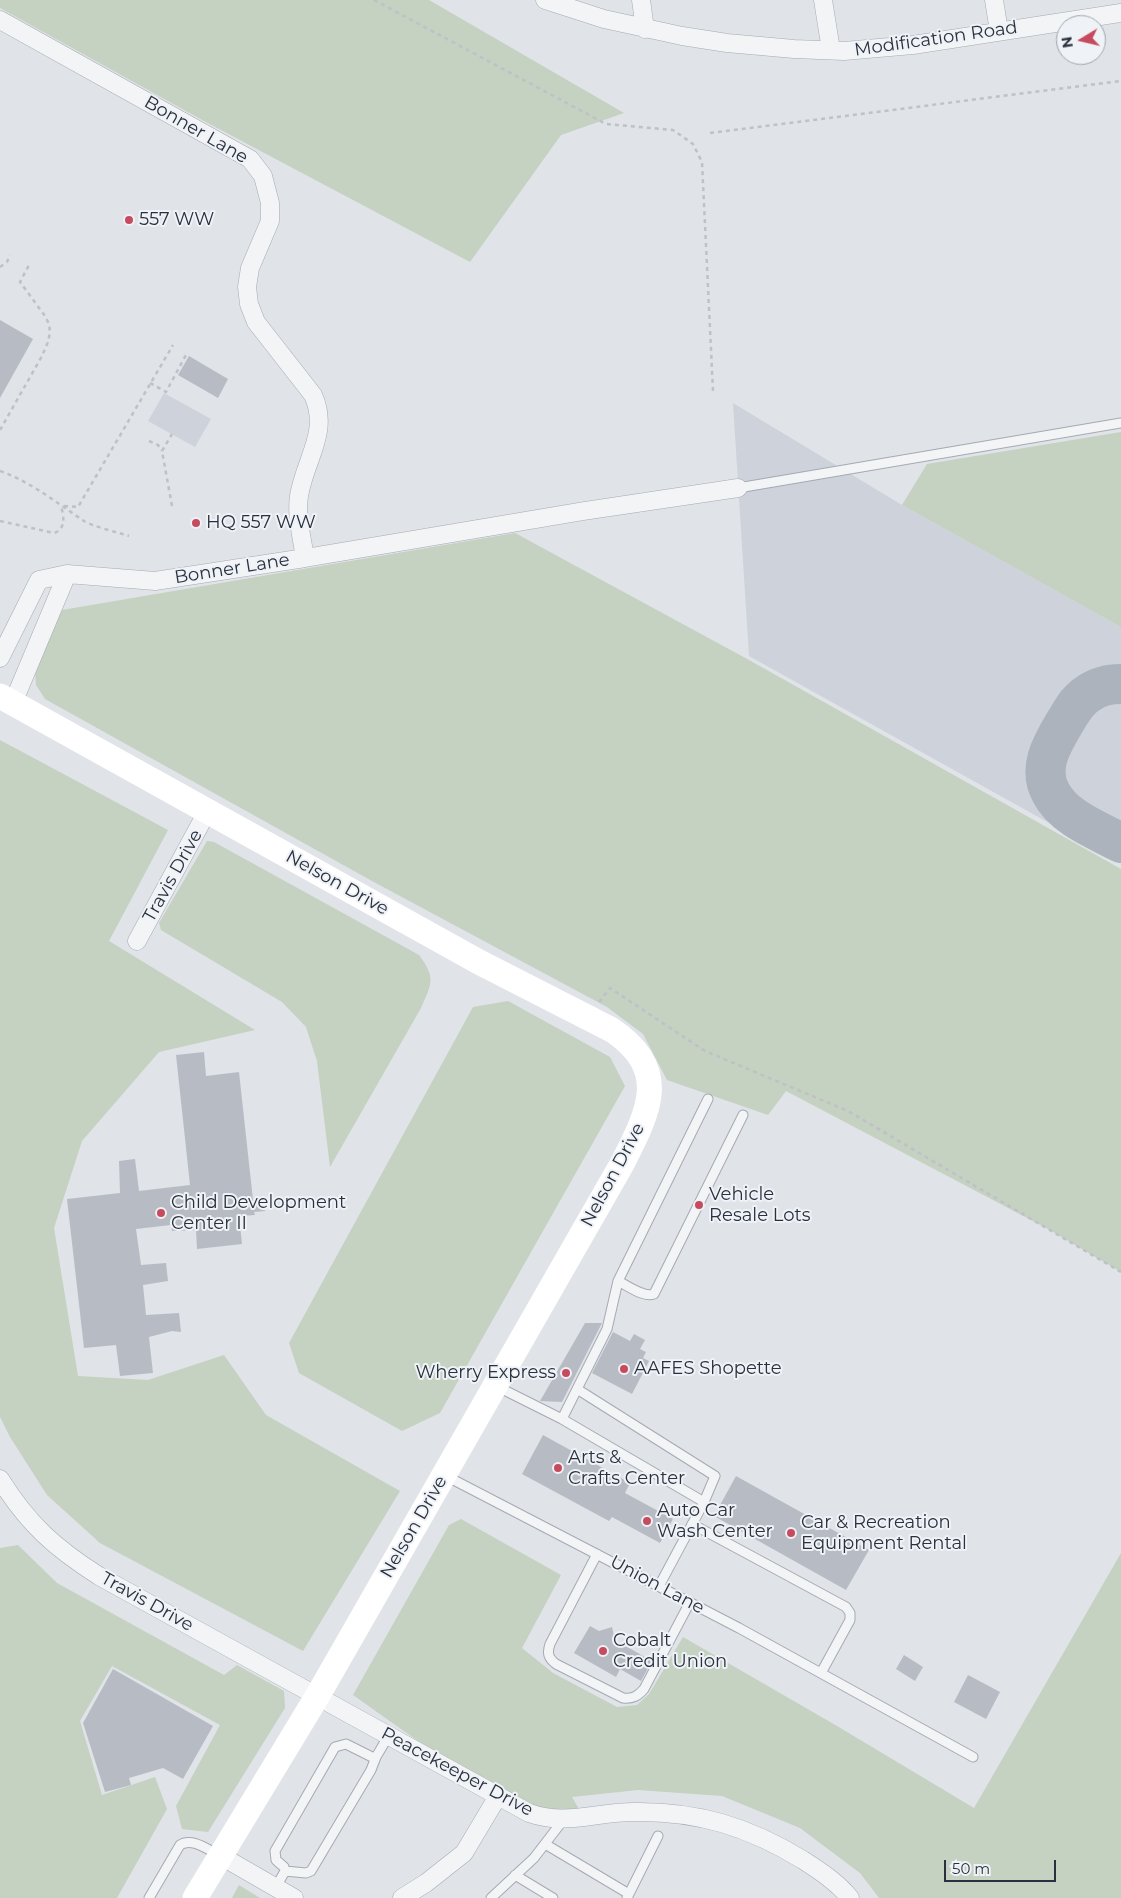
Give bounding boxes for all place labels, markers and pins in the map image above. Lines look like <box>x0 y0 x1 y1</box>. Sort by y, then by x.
place label: 557 WW <box>139 209 214 231</box>
marker: 557 WW <box>123 214 135 226</box>
place label: HQ 557 WW <box>206 512 316 534</box>
marker: HQ 557 WW <box>190 517 202 529</box>
place label: Vehicle Resale Lots <box>709 1184 811 1226</box>
place label: Child Development Center II <box>171 1192 346 1234</box>
marker: Vehicle Resale Lots <box>693 1199 705 1211</box>
marker: Child Development Center II <box>155 1207 167 1219</box>
place label: AAFES Shopette <box>634 1358 782 1380</box>
place label: Wherry Express <box>416 1362 556 1384</box>
marker: AAFES Shopette <box>618 1363 630 1375</box>
marker: Wherry Express <box>560 1367 572 1379</box>
place label: Arts & Crafts Center <box>568 1447 685 1490</box>
marker: Arts & Crafts Center <box>552 1462 564 1474</box>
place label: Auto Car Wash Center <box>657 1500 773 1542</box>
place label: Car & Recreation Equipment Rental <box>801 1512 967 1555</box>
marker: Auto Car Wash Center <box>641 1515 653 1527</box>
marker: Car & Recreation Equipment Rental <box>785 1527 797 1539</box>
place label: Cobalt Credit Union <box>613 1630 727 1672</box>
marker: Cobalt Credit Union <box>597 1645 609 1657</box>

